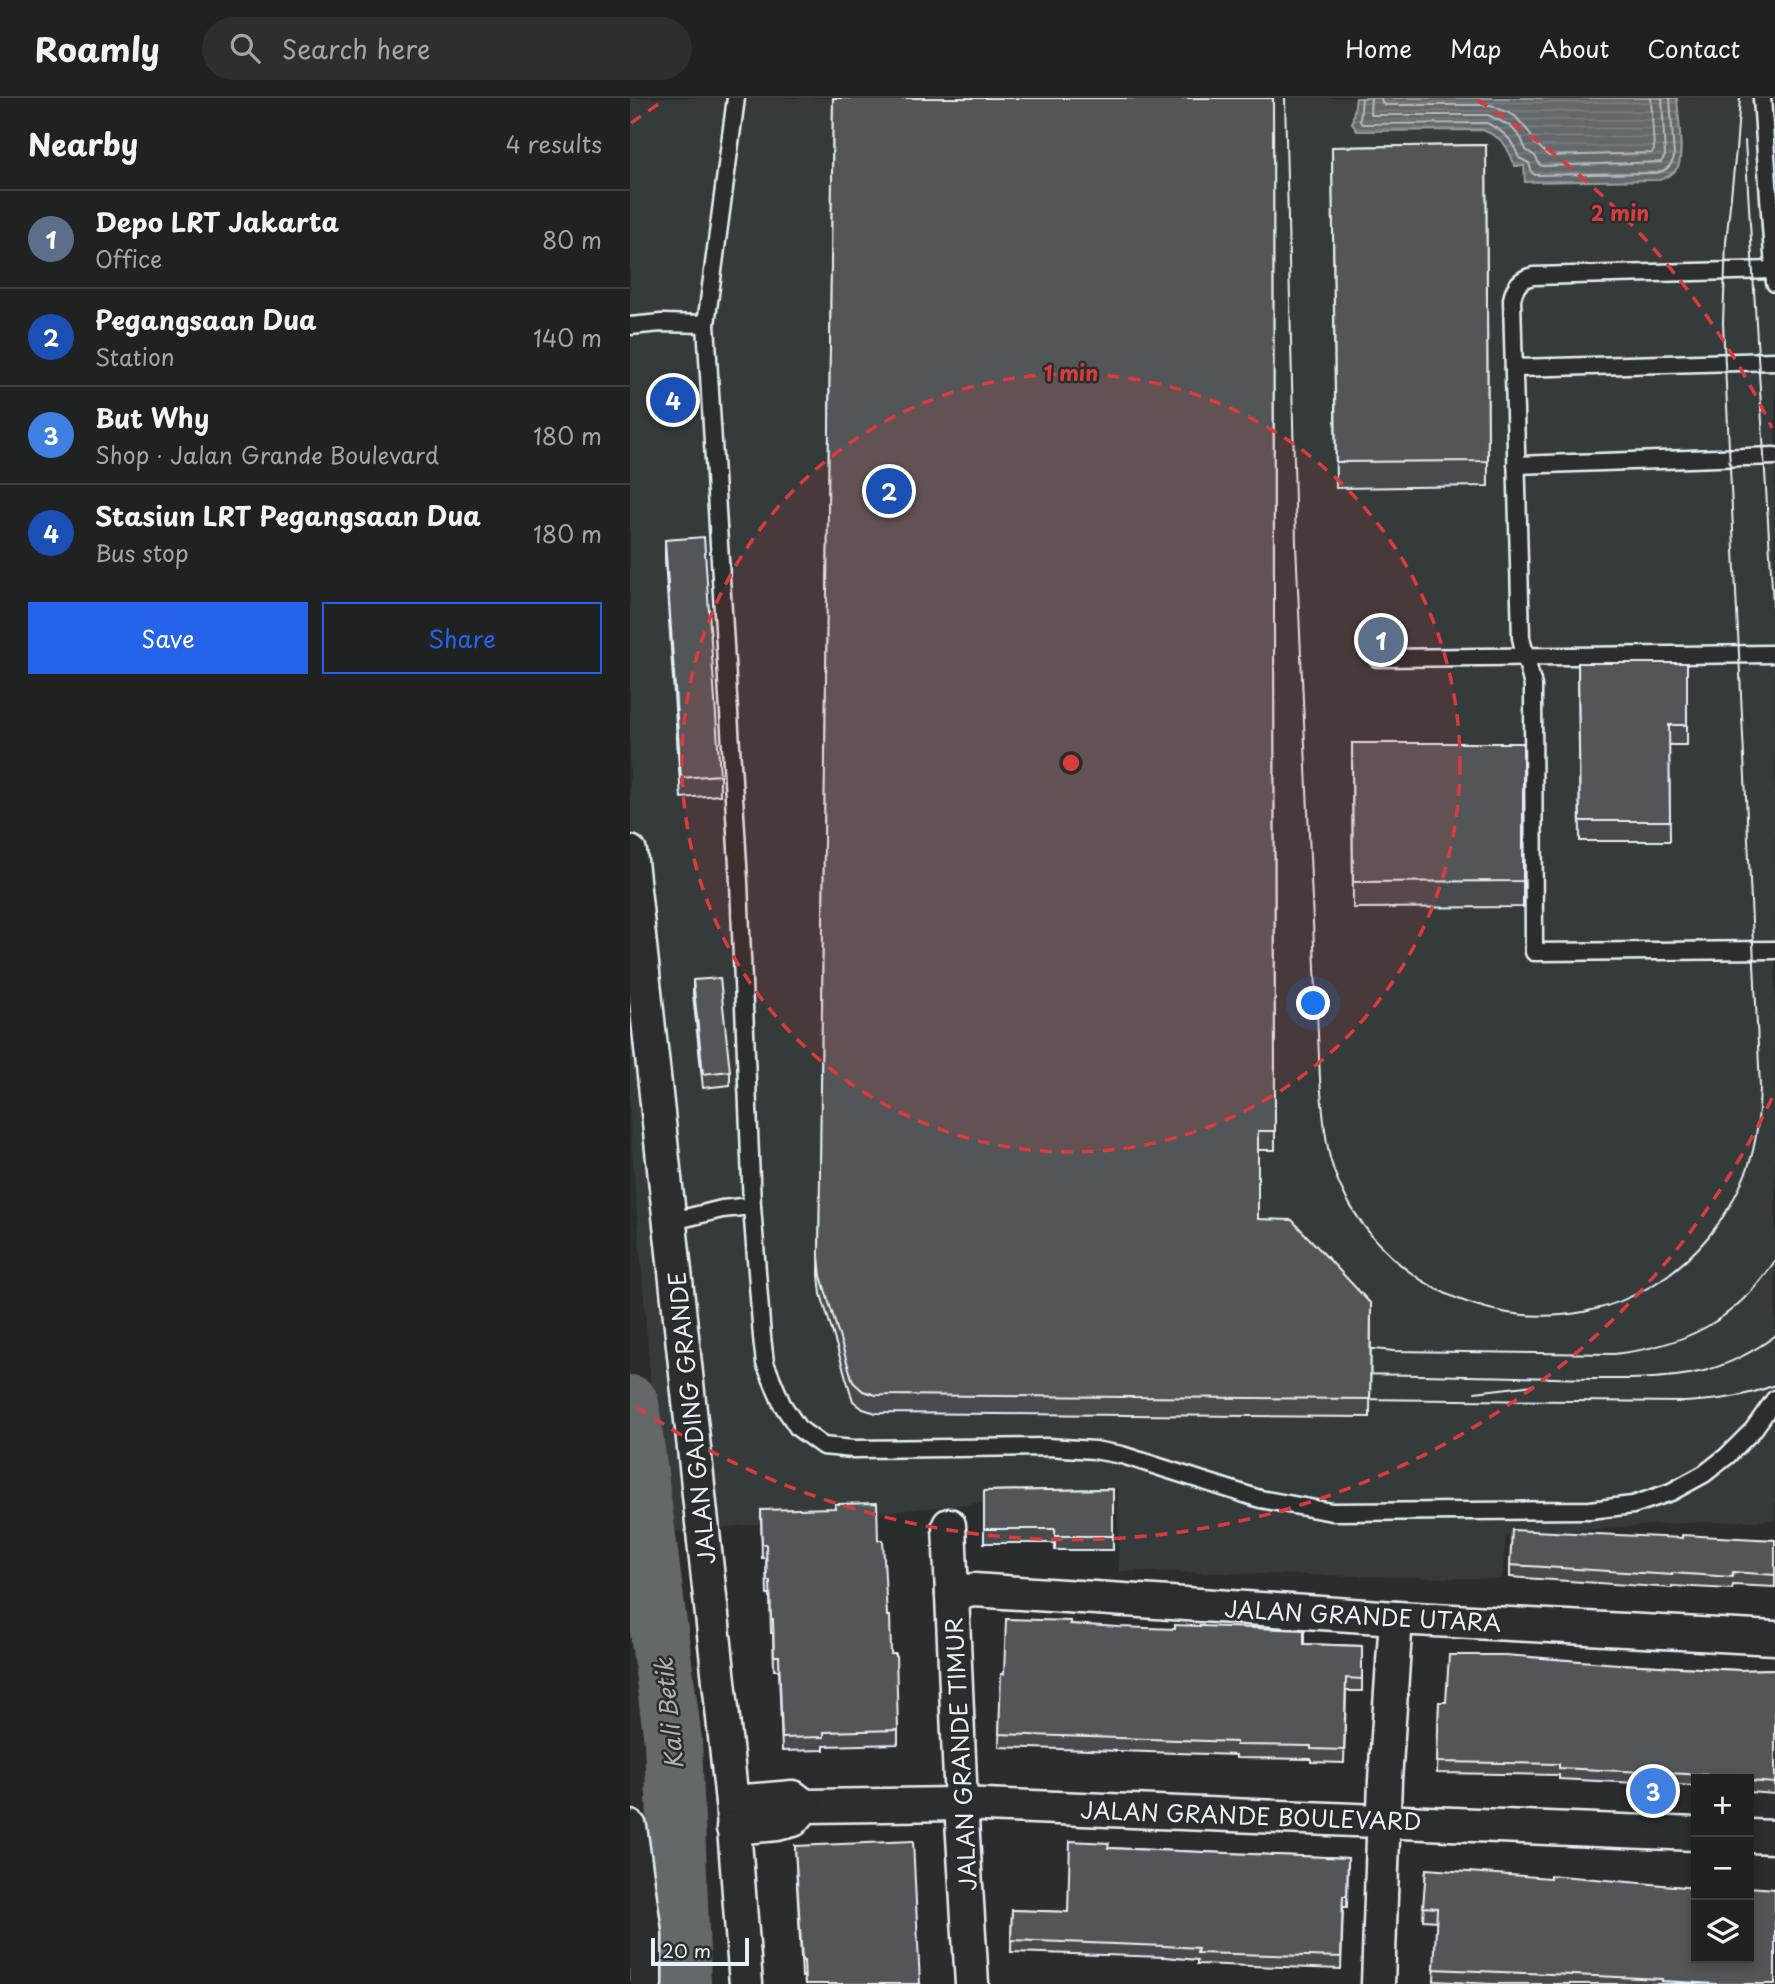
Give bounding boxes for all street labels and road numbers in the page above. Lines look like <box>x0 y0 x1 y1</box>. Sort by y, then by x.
street label: JALAN GADING GRANDE <box>658 1270 724 1566</box>
street label: JALAN GRANDE UTARA <box>1223 1590 1503 1640</box>
street label: JALAN GRANDE TIMUR <box>935 1616 985 1892</box>
street label: JALAN GRANDE BOULEVARD <box>1080 1792 1422 1838</box>

